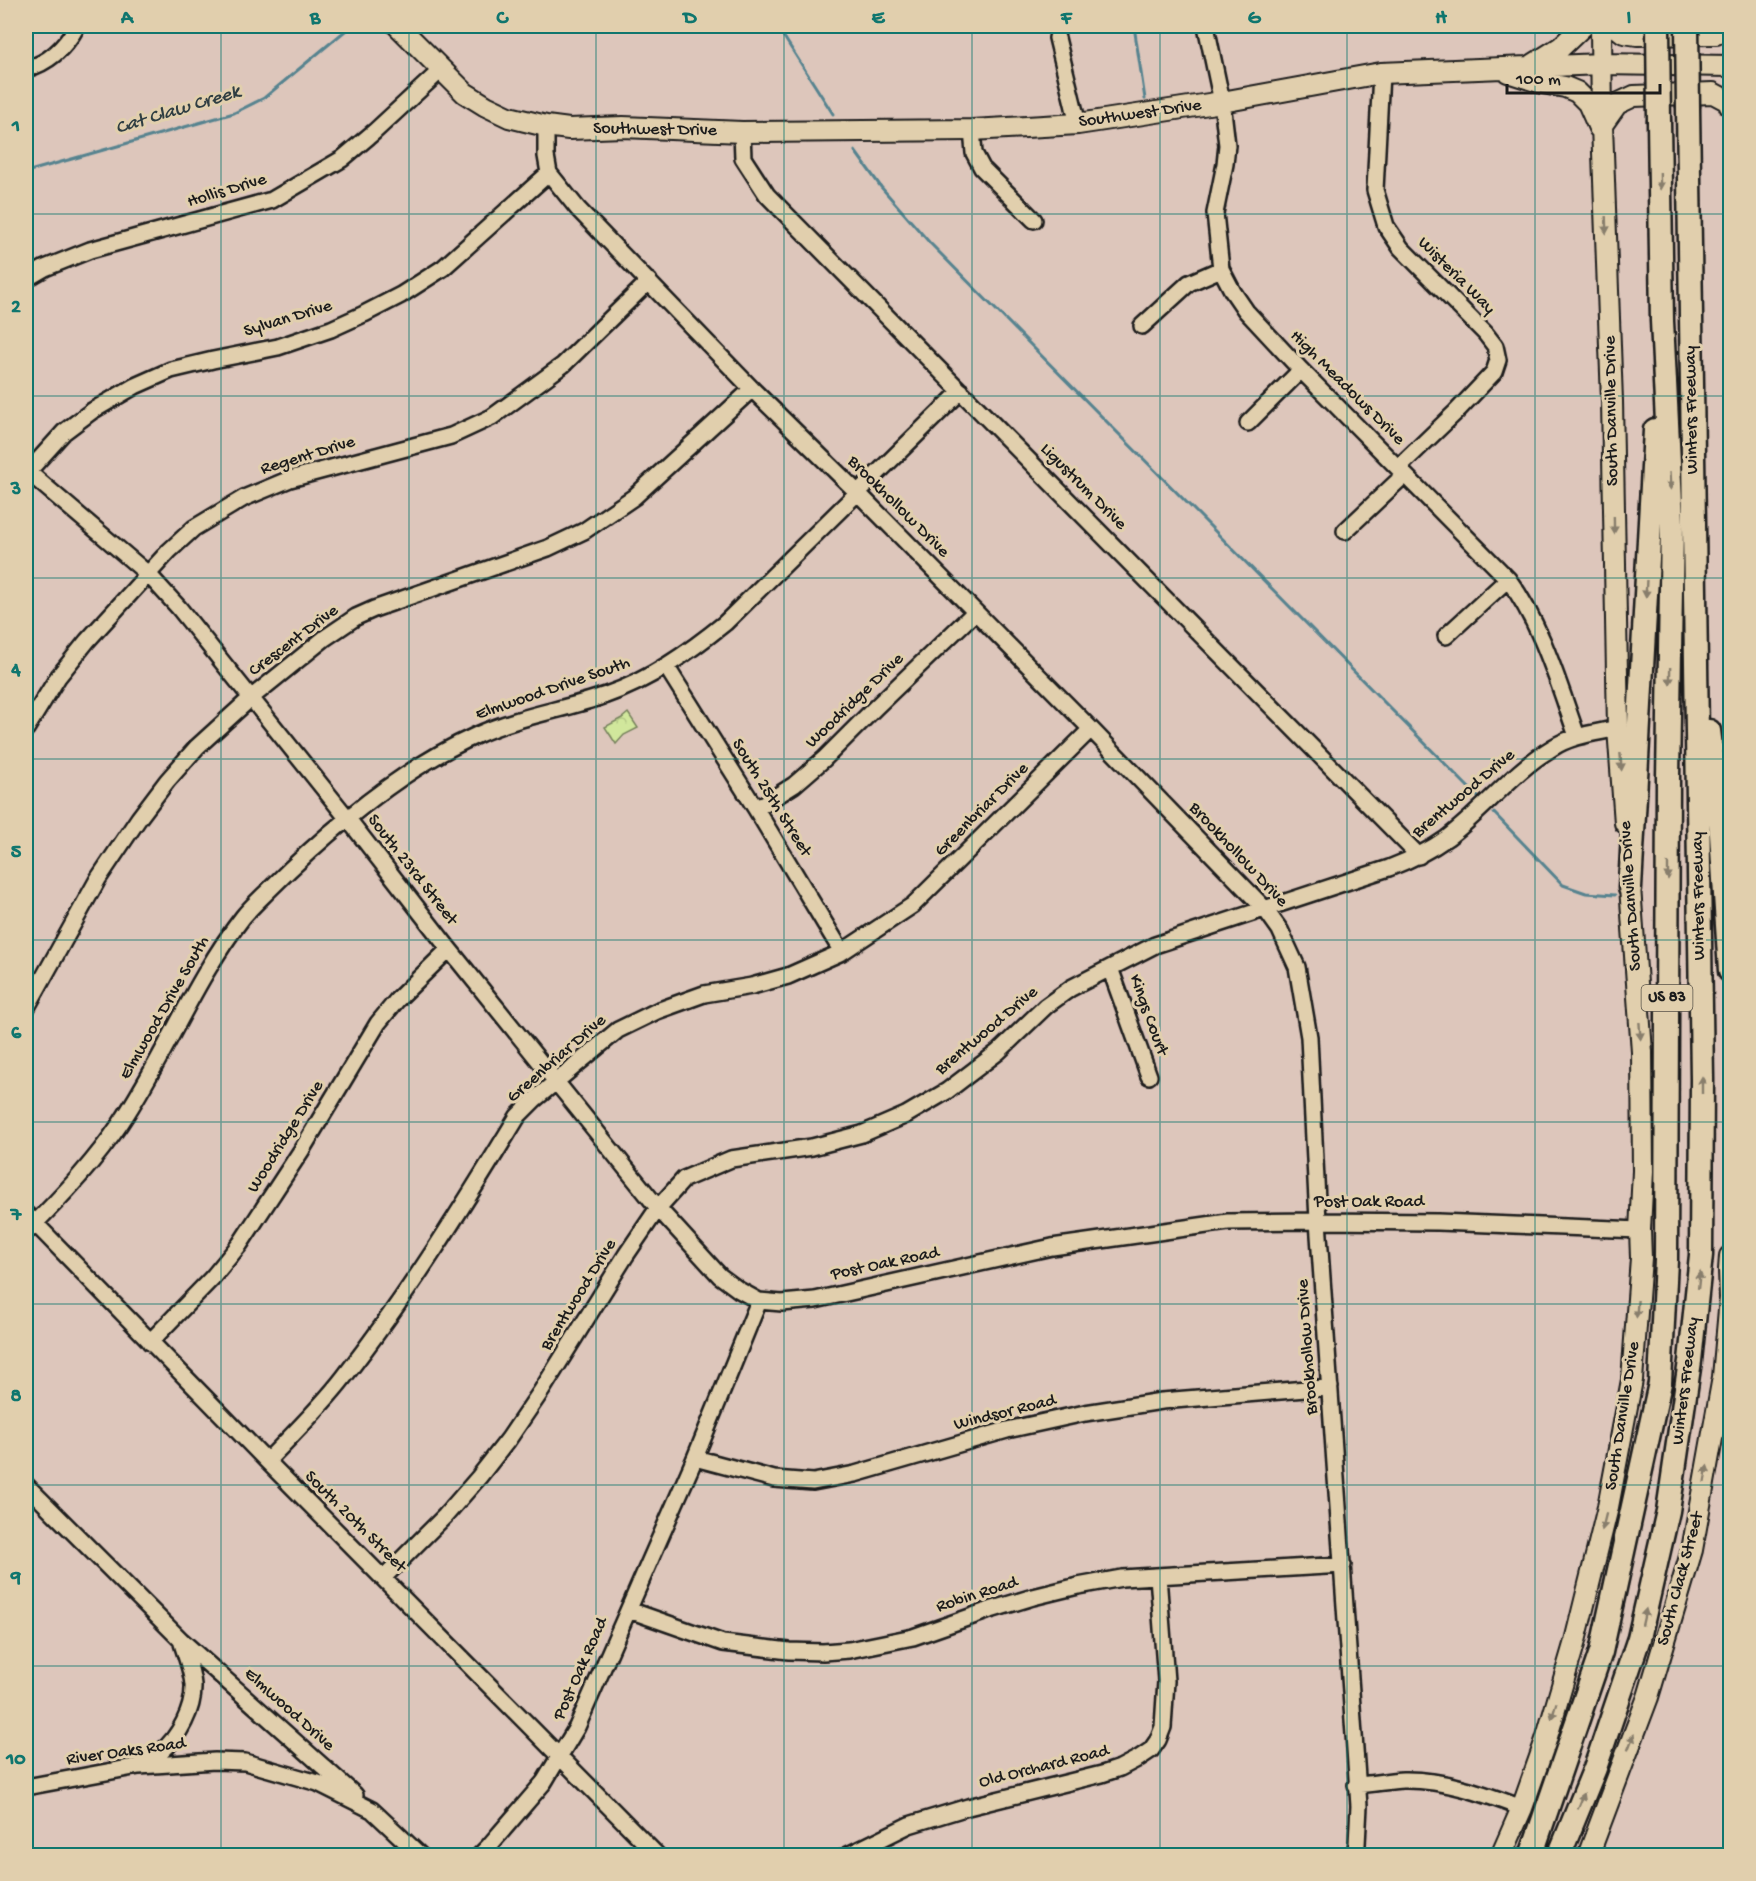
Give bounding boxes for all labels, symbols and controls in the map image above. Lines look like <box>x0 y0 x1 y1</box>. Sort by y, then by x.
text: A <box>120 8 135 31</box>
text: B <box>309 8 321 31</box>
text: C <box>496 8 510 31</box>
text: D <box>681 8 697 31</box>
text: E <box>872 8 886 31</box>
text: F <box>1060 8 1073 31</box>
text: G <box>1248 8 1262 31</box>
text: H <box>1435 8 1447 31</box>
text: I <box>1627 8 1632 31</box>
scale bar <box>1507 57 1660 95</box>
text: 100 m <box>1515 70 1561 91</box>
water label: Cat Claw Creek <box>113 81 245 141</box>
street label: Southwest Drive <box>1077 95 1203 133</box>
text: 1 <box>11 116 20 139</box>
street label: Southwest Drive <box>593 118 718 142</box>
street label: Hollis Drive <box>185 169 270 213</box>
one-way arrow <box>1655 171 1665 190</box>
one-way arrow <box>1601 216 1610 235</box>
street label: Wisteria Way <box>1413 233 1499 319</box>
street label: Sylvan Drive <box>241 295 335 342</box>
text: 2 <box>11 297 21 320</box>
street label: High Meadows Drive <box>1285 326 1409 450</box>
street label: South Danville Drive <box>1600 335 1624 486</box>
street label: Winters Freeway <box>1680 345 1704 474</box>
street label: Regent Drive <box>258 431 358 480</box>
street label: Ligustrum Drive <box>1035 439 1131 535</box>
street label: Brookhollow Drive <box>842 451 954 563</box>
one-way arrow <box>1666 471 1675 490</box>
text: 3 <box>10 479 21 502</box>
one-way arrow <box>1610 516 1619 535</box>
one-way arrow <box>1641 579 1650 598</box>
street label: Crescent Drive <box>245 600 344 682</box>
street label: Woodridge Drive <box>802 648 909 753</box>
street label: Elmwood Drive South <box>473 653 633 725</box>
text: 4 <box>10 660 21 683</box>
one-way arrow <box>1665 666 1675 685</box>
street label: South 25th Street <box>726 735 817 862</box>
street label: Brentwood Drive <box>1408 745 1520 844</box>
one-way arrow <box>1616 753 1626 772</box>
street label: Greenbriar Drive <box>931 758 1034 861</box>
street label: Brookhollow Drive <box>1183 797 1293 912</box>
street label: South 23rd Street <box>362 810 463 931</box>
street label: South Danville Drive <box>1615 820 1647 972</box>
street label: Winters Freeway <box>1687 831 1711 960</box>
text: 5 <box>11 842 22 865</box>
one-way arrow <box>1663 861 1673 880</box>
street label: Elmwood Drive South <box>115 932 215 1083</box>
street label: Kings Court <box>1124 972 1173 1060</box>
street label: Brentwood Drive <box>931 982 1043 1081</box>
road number: US 83 <box>1642 985 1692 1011</box>
street label: Greenbriar Drive <box>503 1010 611 1108</box>
one-way arrow <box>1636 1021 1645 1040</box>
text: 6 <box>11 1023 22 1046</box>
one-way arrow <box>1697 1075 1707 1094</box>
street label: Woodridge Drive <box>243 1076 329 1197</box>
street label: Post Oak Road <box>1313 1192 1425 1213</box>
text: 7 <box>10 1205 23 1228</box>
street label: Brentwood Drive <box>536 1235 622 1355</box>
street label: Post Oak Road <box>828 1242 942 1286</box>
one-way arrow <box>1694 1270 1704 1289</box>
street label: Brookhollow Drive <box>1293 1278 1323 1417</box>
one-way arrow <box>1632 1300 1642 1319</box>
street label: Winters Freeway <box>1668 1316 1704 1446</box>
street label: South Danville Drive <box>1601 1339 1645 1492</box>
text: 8 <box>11 1386 22 1409</box>
street label: Windsor Road <box>952 1390 1060 1436</box>
one-way arrow <box>1701 1464 1710 1483</box>
street label: South 20th Street <box>300 1467 412 1579</box>
street label: South Clack Street <box>1653 1508 1709 1648</box>
one-way arrow <box>1599 1513 1609 1531</box>
text: 9 <box>10 1568 21 1591</box>
street label: Robin Road <box>934 1572 1022 1618</box>
one-way arrow <box>1639 1608 1649 1626</box>
street label: Post Oak Road <box>549 1613 614 1724</box>
street label: Elmwood Drive <box>239 1664 339 1757</box>
one-way arrow <box>1549 1702 1558 1720</box>
street label: River Oaks Road <box>65 1733 188 1771</box>
one-way arrow <box>1627 1733 1637 1751</box>
street label: Old Orchard Road <box>977 1740 1113 1793</box>
text: 10 <box>5 1749 26 1772</box>
one-way arrow <box>1576 1792 1586 1810</box>

